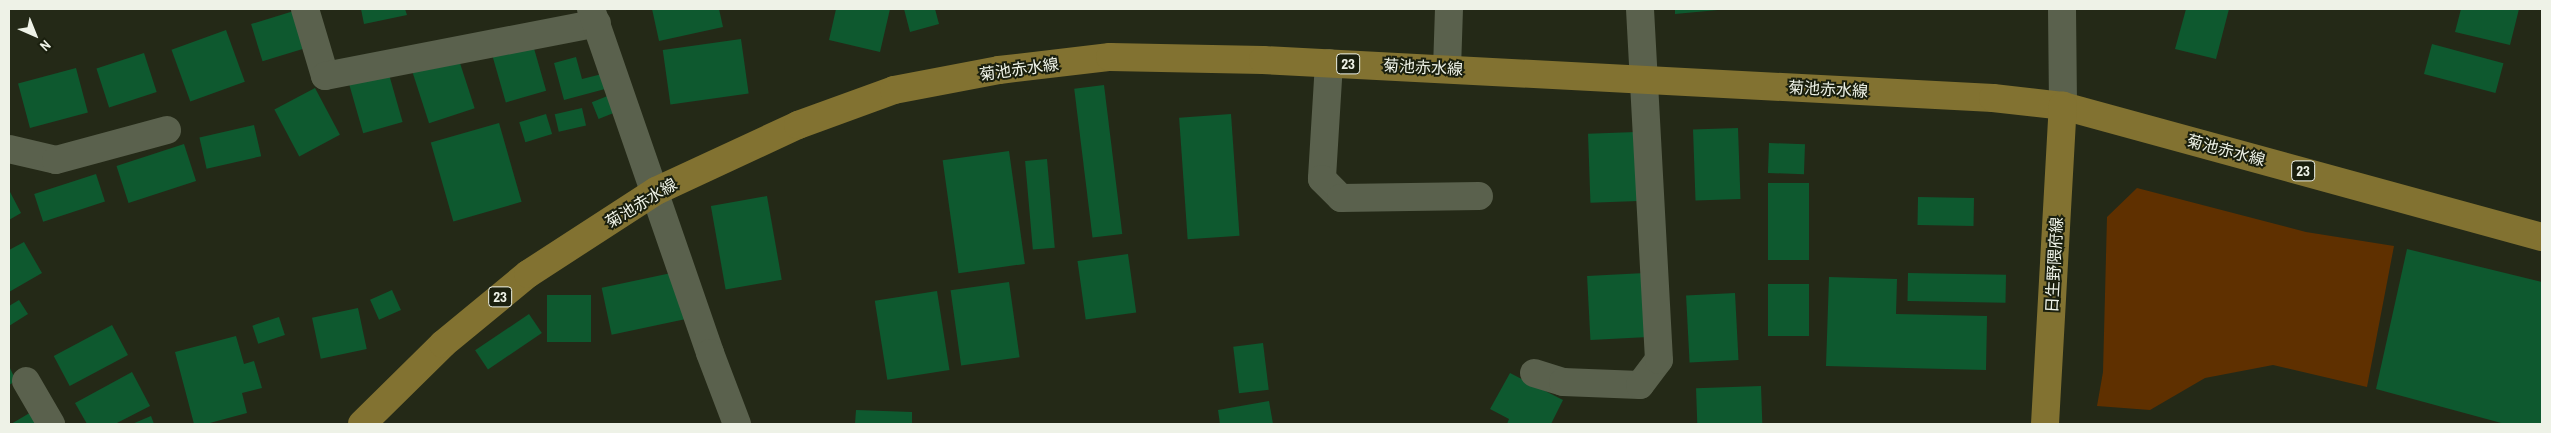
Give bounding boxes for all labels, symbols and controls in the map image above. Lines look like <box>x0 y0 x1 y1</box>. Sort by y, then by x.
north arrow <box>10 10 60 60</box>
text: N <box>36 36 55 55</box>
road number: 23 <box>1336 52 1360 76</box>
street label: 菊池赤水線 <box>978 54 1060 84</box>
street label: 菊池赤水線 <box>1383 55 1463 79</box>
street label: 菊池赤水線 <box>1788 77 1868 101</box>
street label: 菊池赤水線 <box>2185 130 2267 170</box>
road number: 23 <box>2290 158 2316 184</box>
street label: 菊池赤水線 <box>602 174 680 232</box>
street label: 日生野隈府線 <box>2042 217 2066 313</box>
road number: 23 <box>488 284 512 310</box>

